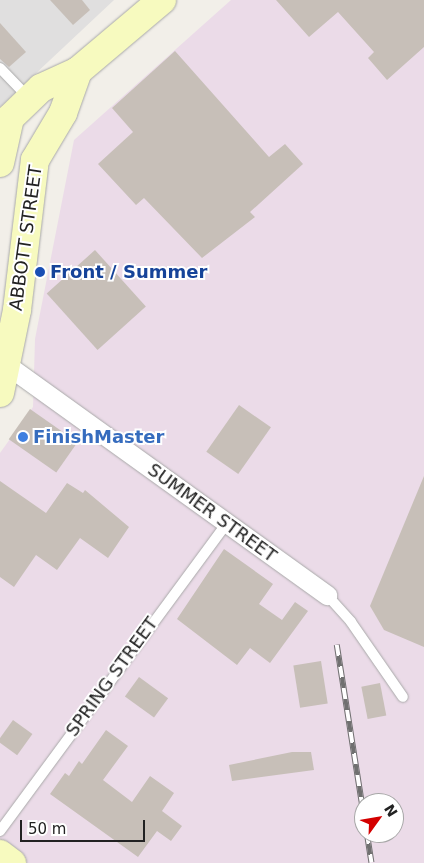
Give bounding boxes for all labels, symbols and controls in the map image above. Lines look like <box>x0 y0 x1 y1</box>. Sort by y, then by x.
street label: ABBOTT STREET <box>5 164 47 312</box>
place label: Front / Summer <box>50 261 207 283</box>
marker: Front / Summer <box>34 266 46 278</box>
place label: FinishMaster <box>33 426 164 448</box>
marker: FinishMaster <box>17 431 29 443</box>
street label: SUMMER STREET <box>143 459 281 567</box>
street label: SPRING STREET <box>62 613 162 741</box>
north arrow <box>354 793 404 843</box>
text: N <box>381 801 401 820</box>
scale bar <box>22 810 148 842</box>
text: 50 m <box>28 820 66 838</box>

